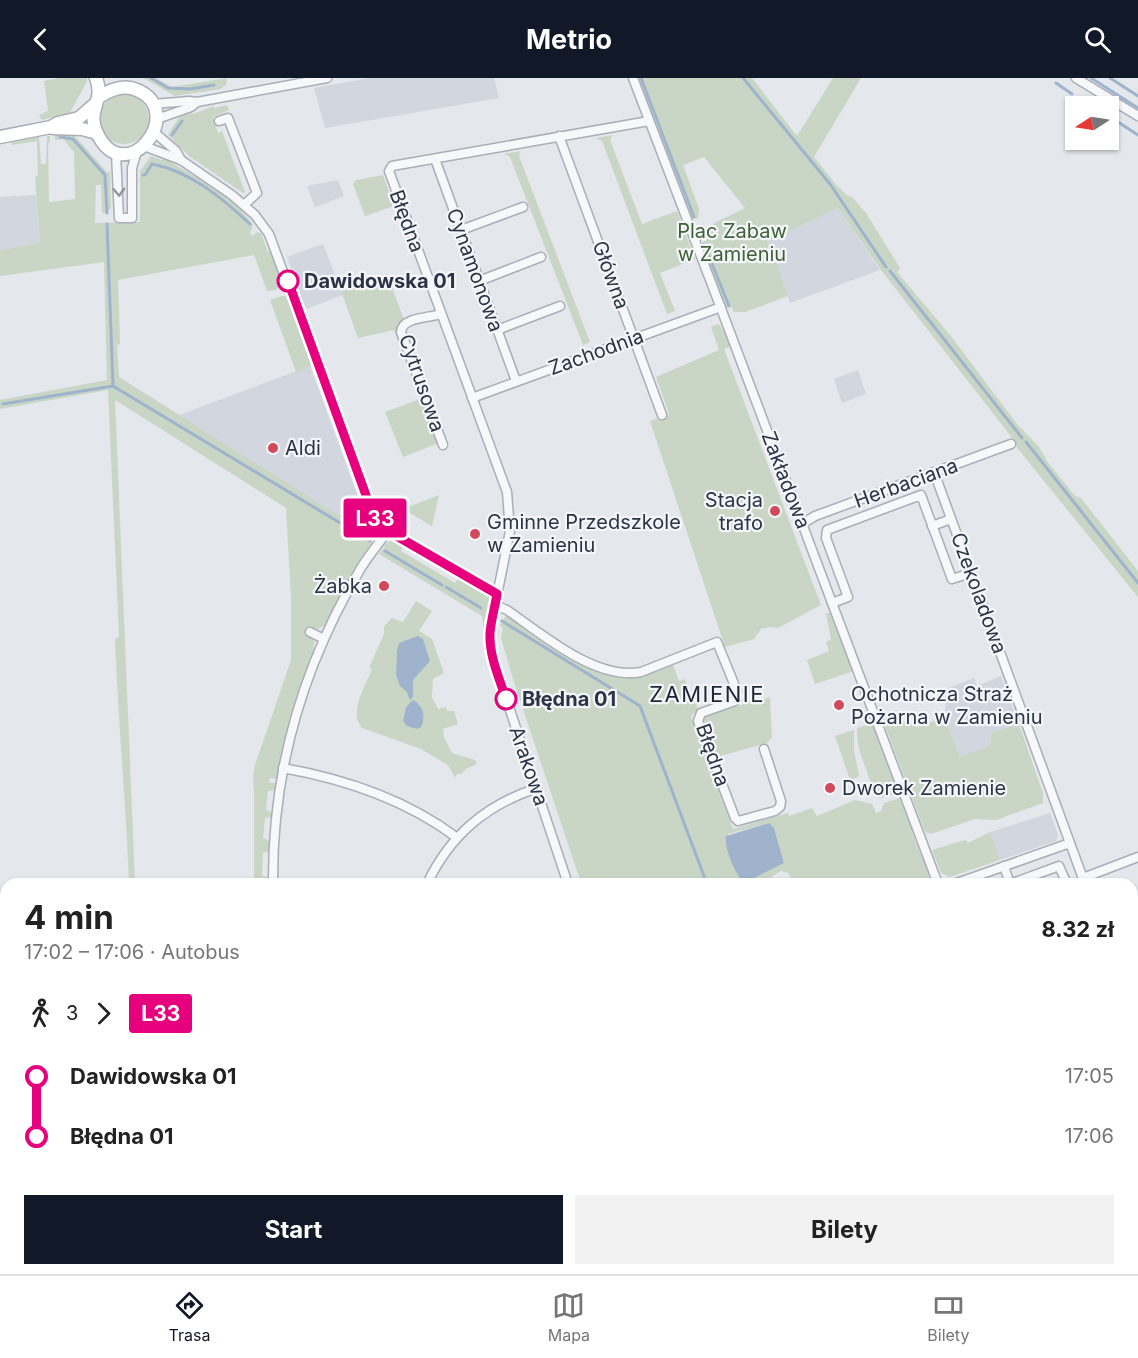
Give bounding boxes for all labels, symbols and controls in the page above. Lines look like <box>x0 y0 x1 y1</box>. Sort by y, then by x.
icon: back <box>24 23 57 56</box>
text: Metrio <box>526 23 612 56</box>
icon: search <box>1081 23 1114 56</box>
north arrow <box>1065 96 1119 150</box>
map controls <box>1065 96 1119 150</box>
street label: Błędna <box>385 186 429 256</box>
one-way arrow <box>112 187 125 196</box>
street label: Cynamonowa <box>442 205 508 335</box>
park label: Plac Zabaw w Zamieniu <box>677 219 787 266</box>
street label: Główna <box>588 238 634 312</box>
place label: Dawidowska 01 <box>304 269 455 293</box>
marker: Dawidowska 01 <box>277 270 299 292</box>
street label: Zachodnia <box>545 324 647 380</box>
street label: Cytrusowa <box>394 331 450 435</box>
street label: Zakładowa <box>756 428 816 532</box>
place label: Aldi <box>285 436 321 460</box>
marker: Aldi <box>266 441 280 455</box>
street label: Herbaciana <box>851 453 961 513</box>
place label: Stacja trafo <box>705 488 763 535</box>
line badge: L33 <box>340 498 410 538</box>
marker: Stacja trafo <box>768 504 782 518</box>
text: L33 <box>356 506 395 531</box>
place label: Gminne Przedszkole w Zamieniu <box>487 510 681 557</box>
marker: Gminne Przedszkole w Zamieniu <box>468 527 482 541</box>
street label: Czekoladowa <box>946 529 1012 657</box>
place label: Żabka <box>314 573 372 598</box>
marker: Żabka <box>377 579 391 593</box>
district label: ZAMIENIE <box>649 681 765 707</box>
place label: Ochotnicza Straż Pożarna w Zamieniu <box>851 682 1042 729</box>
place label: Błędna 01 <box>522 687 616 711</box>
marker: Błędna 01 <box>495 688 517 710</box>
marker: Ochotnicza Straż Pożarna w Zamieniu <box>832 698 846 712</box>
street label: Błędna <box>691 720 735 790</box>
street label: Arakowa <box>504 723 554 809</box>
place label: Dworek Zamienie <box>842 776 1006 800</box>
marker: Dworek Zamienie <box>823 781 837 795</box>
text: 4 min <box>24 897 114 937</box>
text: 8.32 zł <box>1041 916 1114 942</box>
text: 17:02 – 17:06 · Autobus <box>24 940 240 964</box>
icon: walk <box>24 997 57 1030</box>
icon: forward <box>87 997 120 1030</box>
text: 3 <box>66 1001 78 1025</box>
text: L33 <box>141 1001 180 1026</box>
text: Dawidowska 01 <box>70 1063 236 1089</box>
text: 17:05 <box>1065 1064 1114 1088</box>
text: Błędna 01 <box>70 1123 174 1149</box>
text: 17:06 <box>1064 1124 1114 1148</box>
button: Start <box>24 1195 563 1264</box>
button: Bilety <box>575 1195 1114 1264</box>
tab: Trasa <box>169 1289 210 1345</box>
tab: Mapa <box>548 1289 590 1345</box>
tab: Bilety <box>927 1289 969 1345</box>

